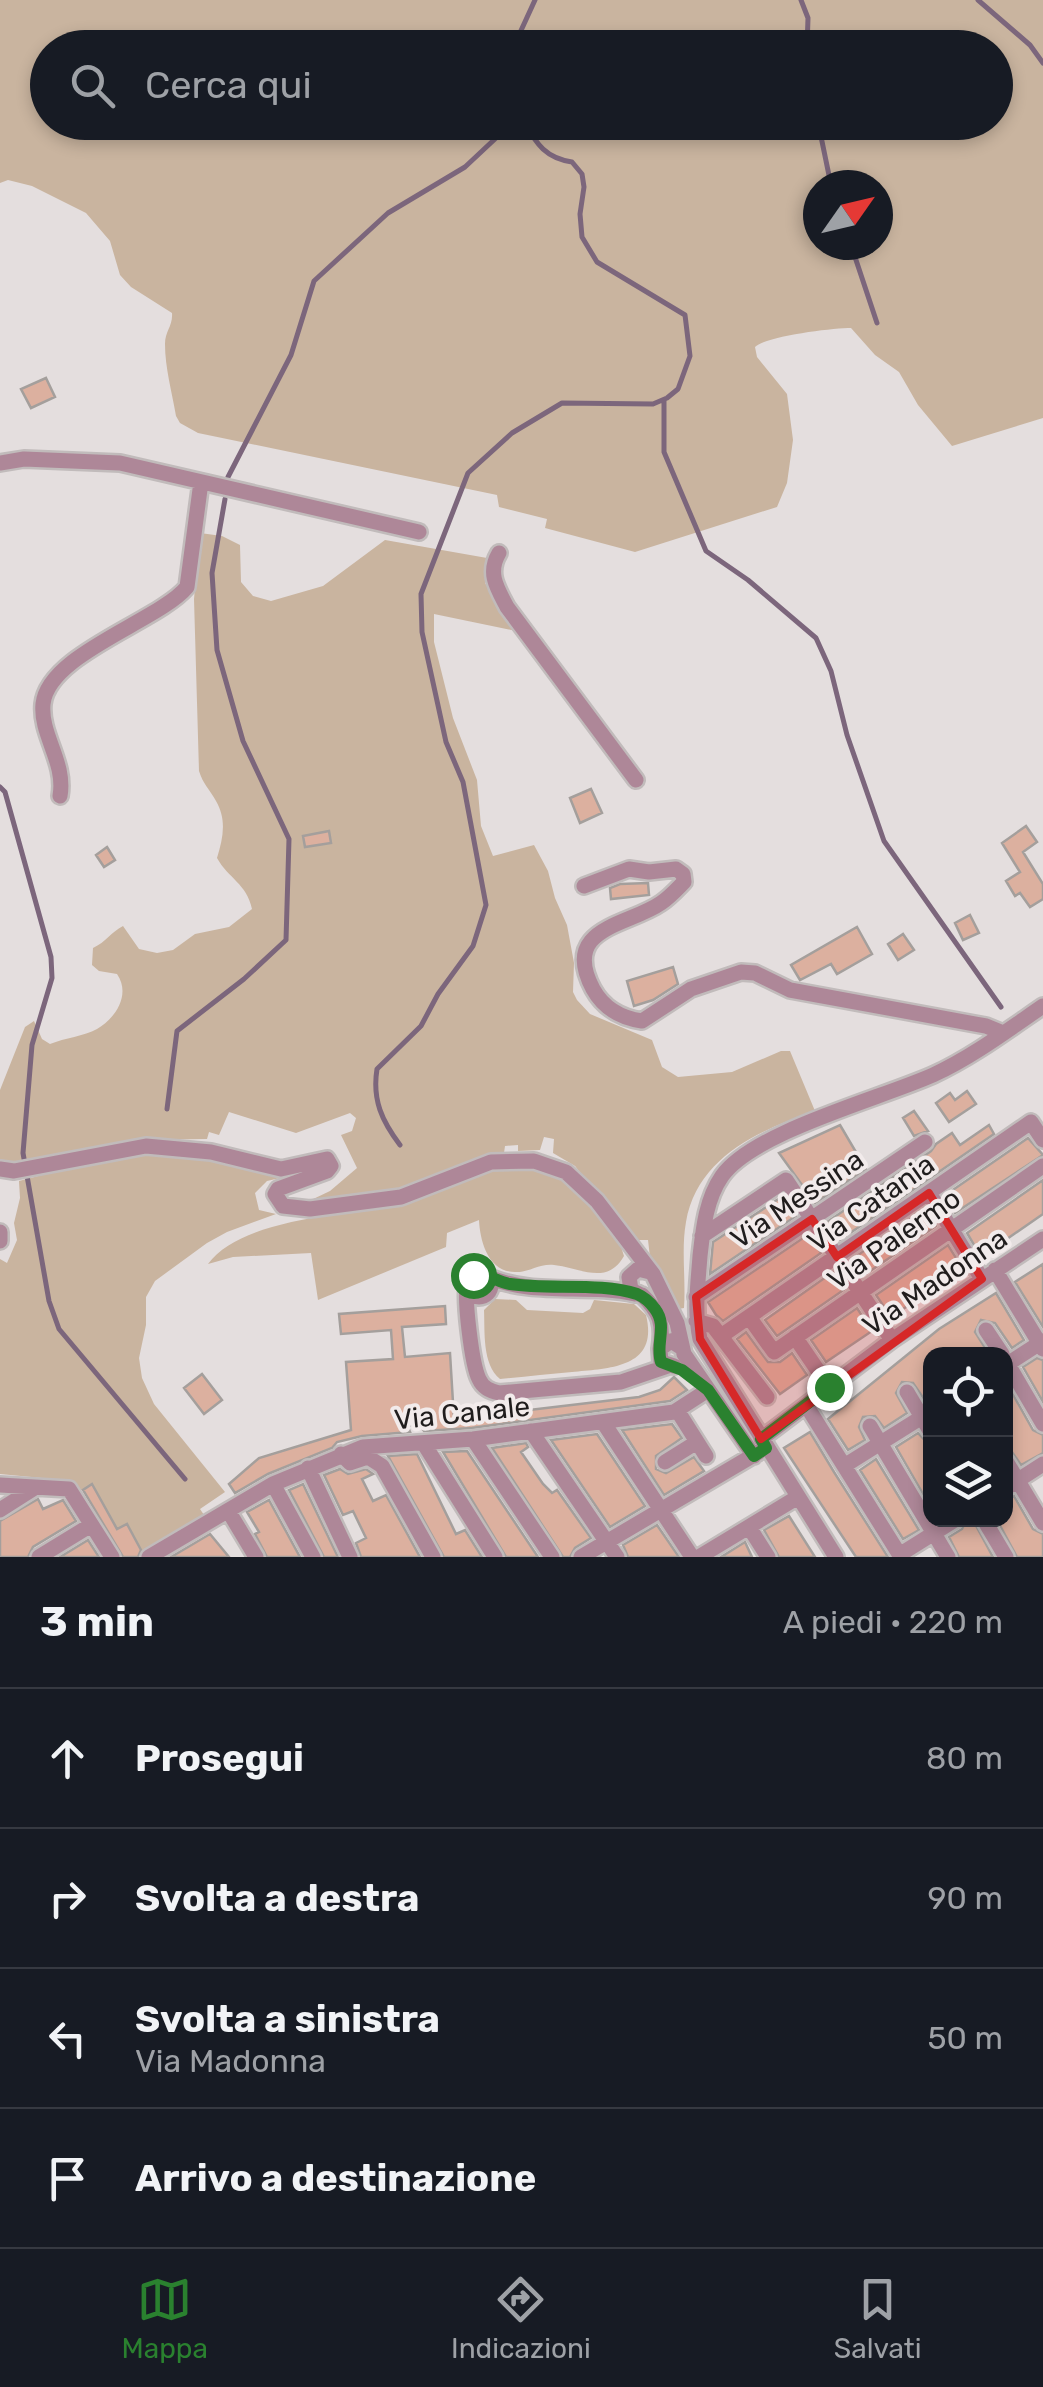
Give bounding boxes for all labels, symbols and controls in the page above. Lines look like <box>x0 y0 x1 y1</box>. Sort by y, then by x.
search box <box>30 30 1013 140</box>
icon: search <box>65 58 120 113</box>
text: Cerca qui <box>145 62 312 108</box>
north arrow <box>803 170 893 260</box>
street label: Via Messina <box>724 1143 870 1255</box>
street label: Via Catania <box>801 1147 941 1259</box>
street label: Via Palermo <box>821 1181 967 1297</box>
street label: Via Madonna <box>856 1222 1014 1342</box>
route start <box>451 1253 497 1299</box>
map controls <box>923 1347 1013 1527</box>
button: locate <box>923 1347 1013 1437</box>
route end <box>807 1365 853 1411</box>
street label: Via Canale <box>392 1389 532 1437</box>
button: layers <box>923 1437 1013 1527</box>
text: 3 min <box>40 1597 154 1647</box>
text: A piedi · 220 m <box>783 1603 1003 1641</box>
icon: ahead <box>40 1731 95 1786</box>
text: Prosegui <box>135 1735 304 1781</box>
text: 80 m <box>926 1739 1003 1777</box>
icon: right <box>40 1871 95 1926</box>
text: Svolta a destra <box>135 1875 419 1921</box>
text: 90 m <box>927 1879 1003 1917</box>
text: Svolta a sinistra <box>135 1996 440 2042</box>
icon: left <box>40 2011 95 2066</box>
text: 50 m <box>927 2019 1003 2057</box>
text: Via Madonna <box>135 2042 326 2080</box>
icon: arrive <box>40 2151 95 2206</box>
text: Arrivo a destinazione <box>135 2155 536 2201</box>
tab: Mappa <box>121 2272 208 2365</box>
tab: Indicazioni <box>451 2272 591 2365</box>
tab: Salvati <box>834 2272 921 2365</box>

